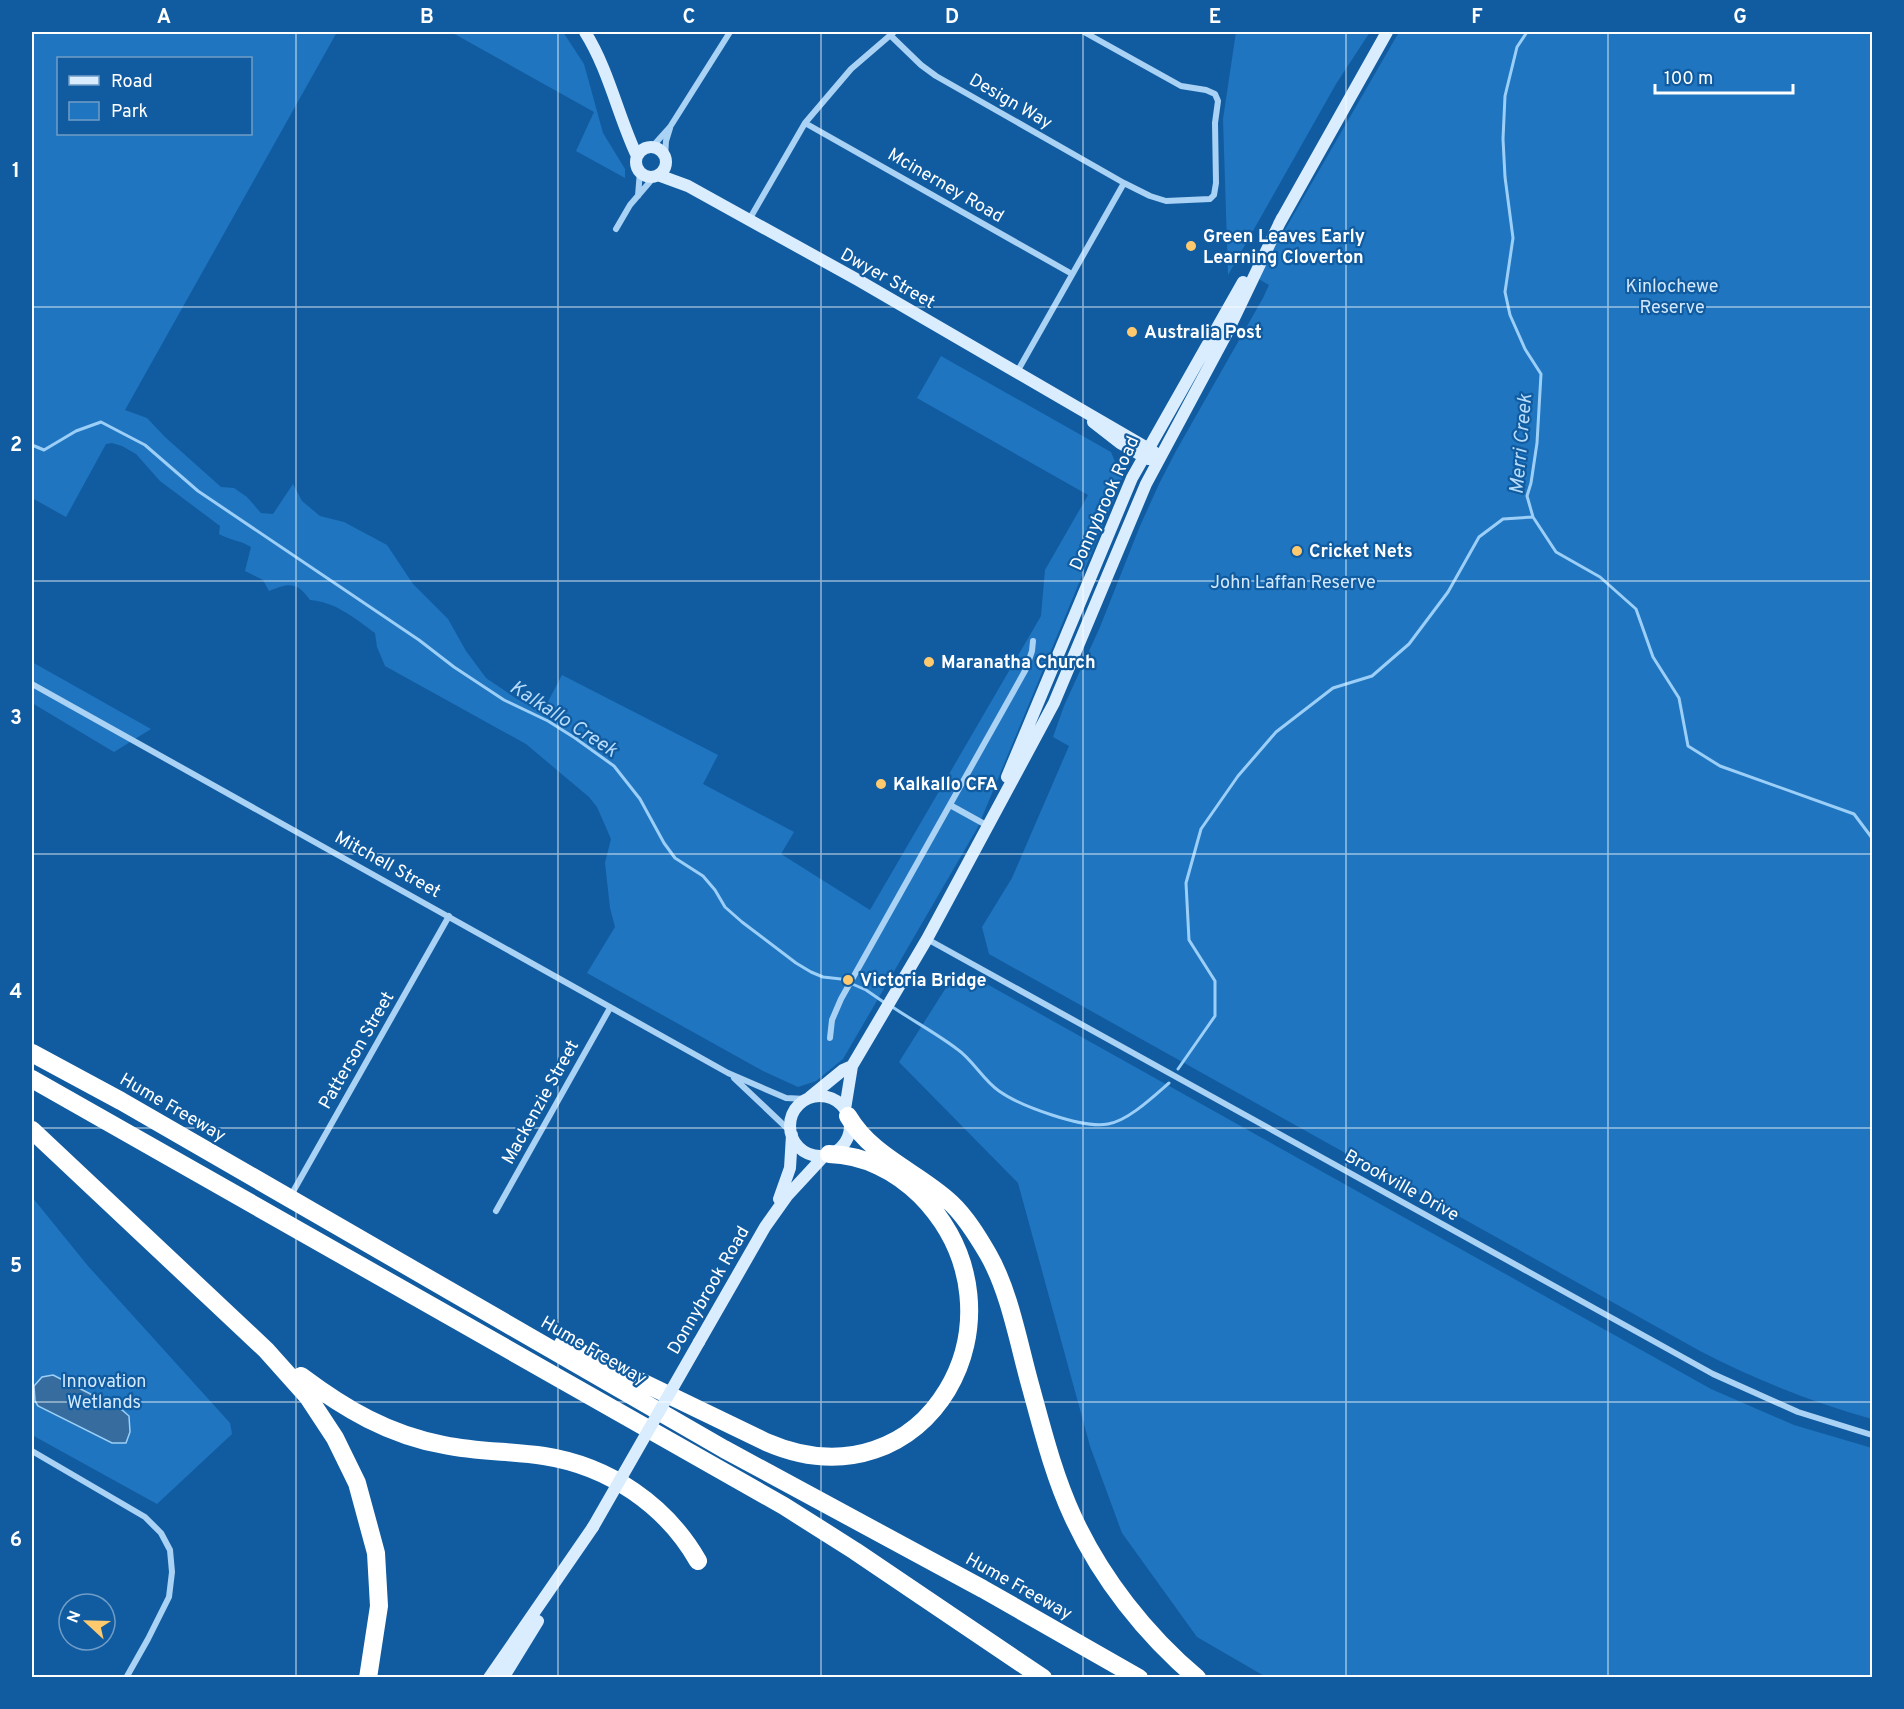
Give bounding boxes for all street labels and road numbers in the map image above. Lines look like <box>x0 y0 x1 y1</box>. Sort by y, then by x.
street label: Design Way <box>964 69 1056 135</box>
street label: Mcinerney Road <box>883 144 1007 229</box>
street label: Dwyer Street <box>836 244 939 315</box>
street label: Donnybrook Road <box>1065 433 1145 574</box>
street label: Mitchell Street <box>330 827 444 904</box>
street label: Patterson Street <box>314 988 400 1114</box>
street label: Mackenzie Street <box>498 1036 585 1169</box>
street label: Hume Freeway <box>115 1069 229 1148</box>
street label: Brookville Drive <box>1340 1145 1463 1227</box>
street label: Donnybrook Road <box>663 1222 755 1359</box>
street label: Hume Freeway <box>536 1312 650 1391</box>
street label: Hume Freeway <box>961 1548 1076 1626</box>

